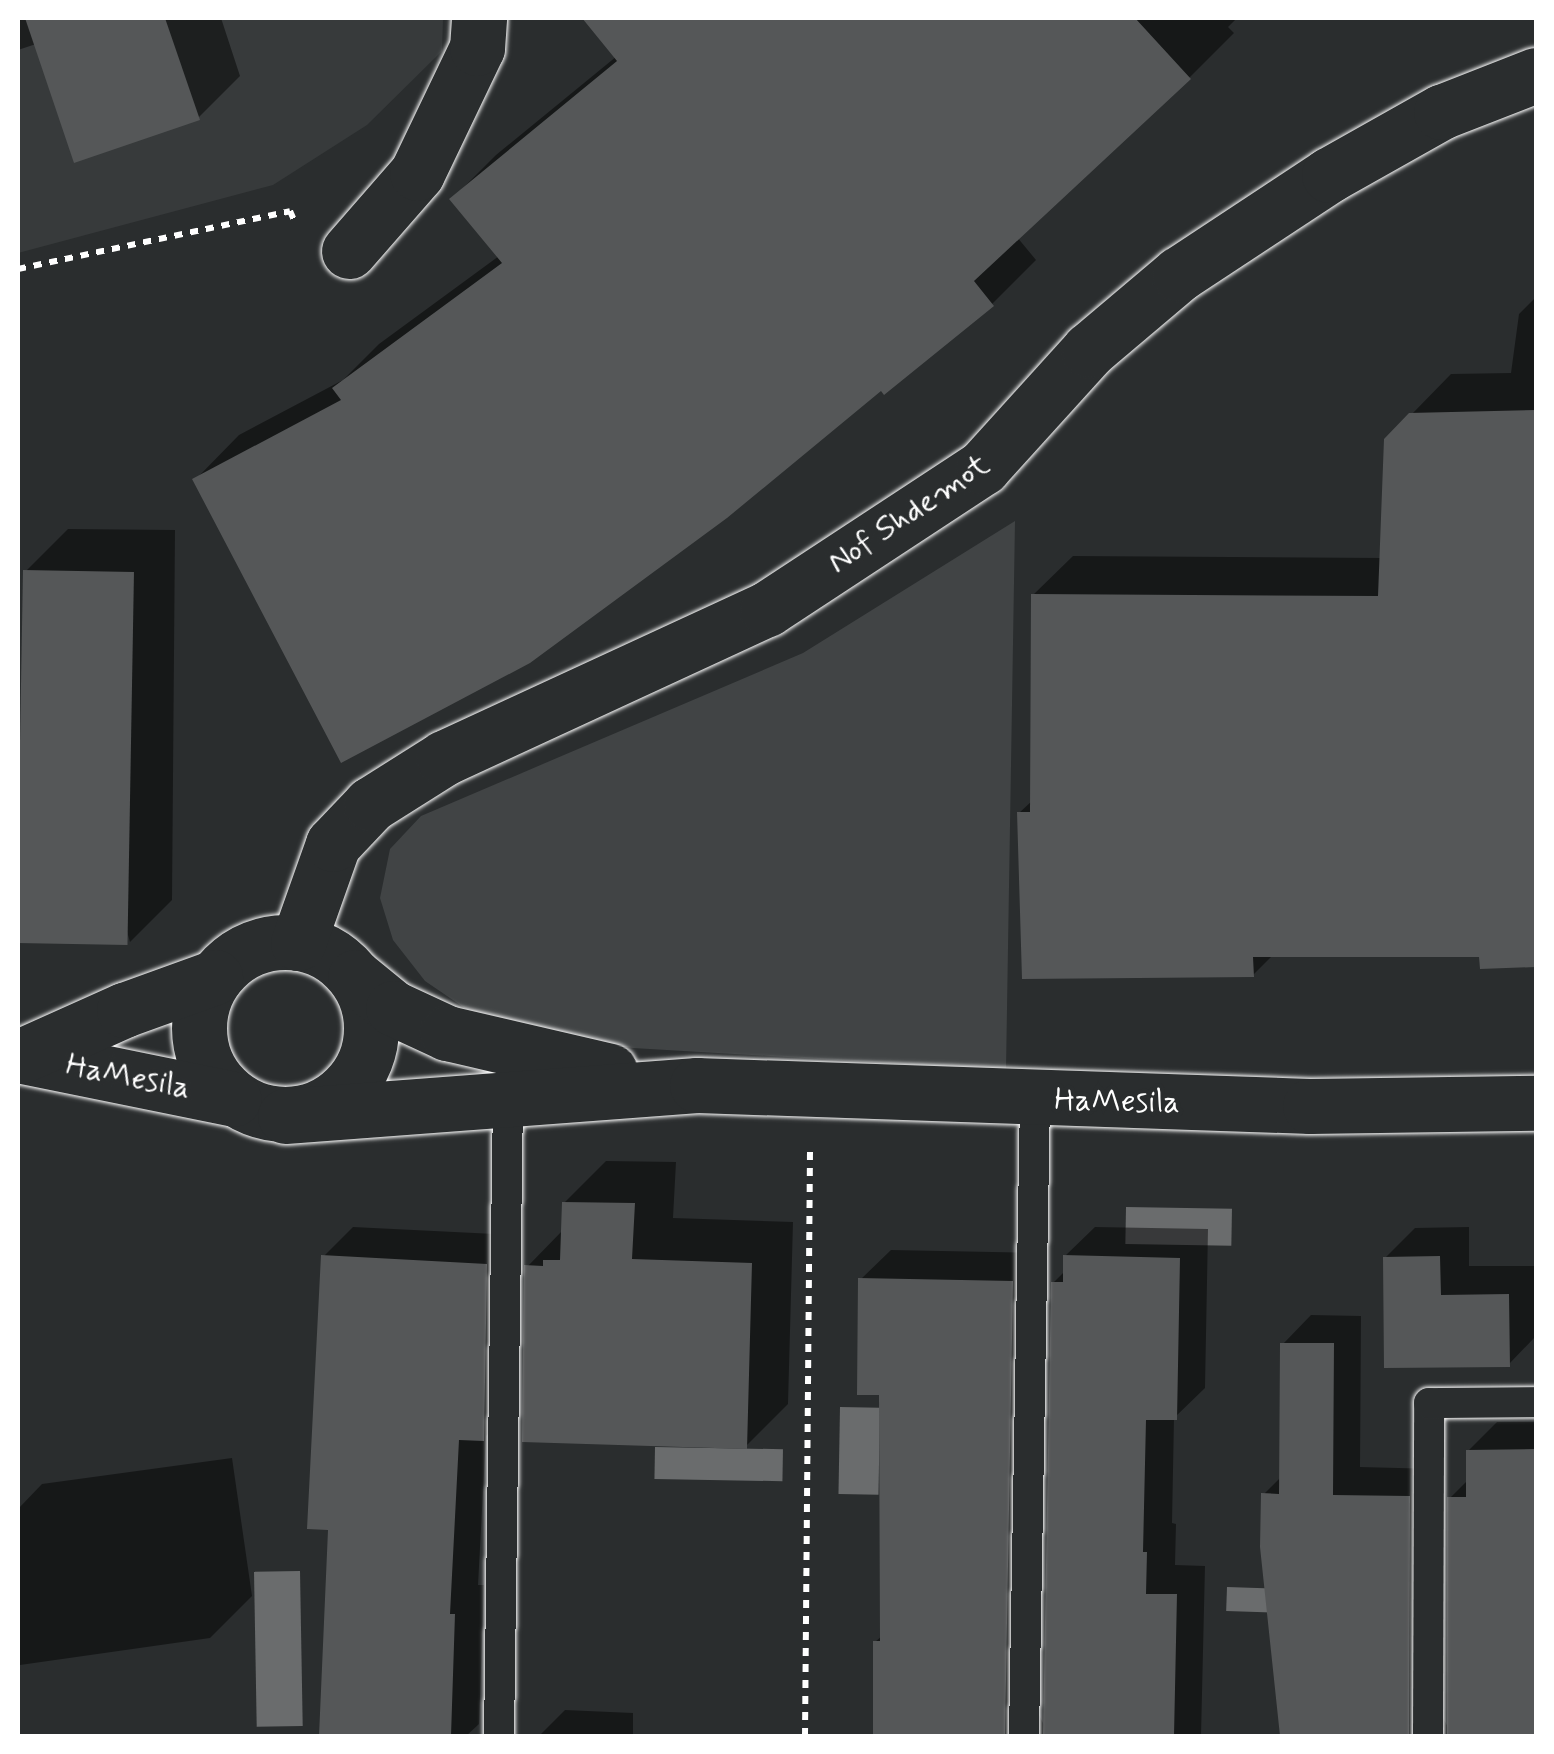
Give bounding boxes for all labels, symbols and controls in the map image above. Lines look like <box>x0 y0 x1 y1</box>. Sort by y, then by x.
street label: Nof Shdemot <box>827 450 991 578</box>
street label: HaMesila <box>63 1046 193 1108</box>
street label: HaMesila <box>1054 1082 1180 1122</box>

